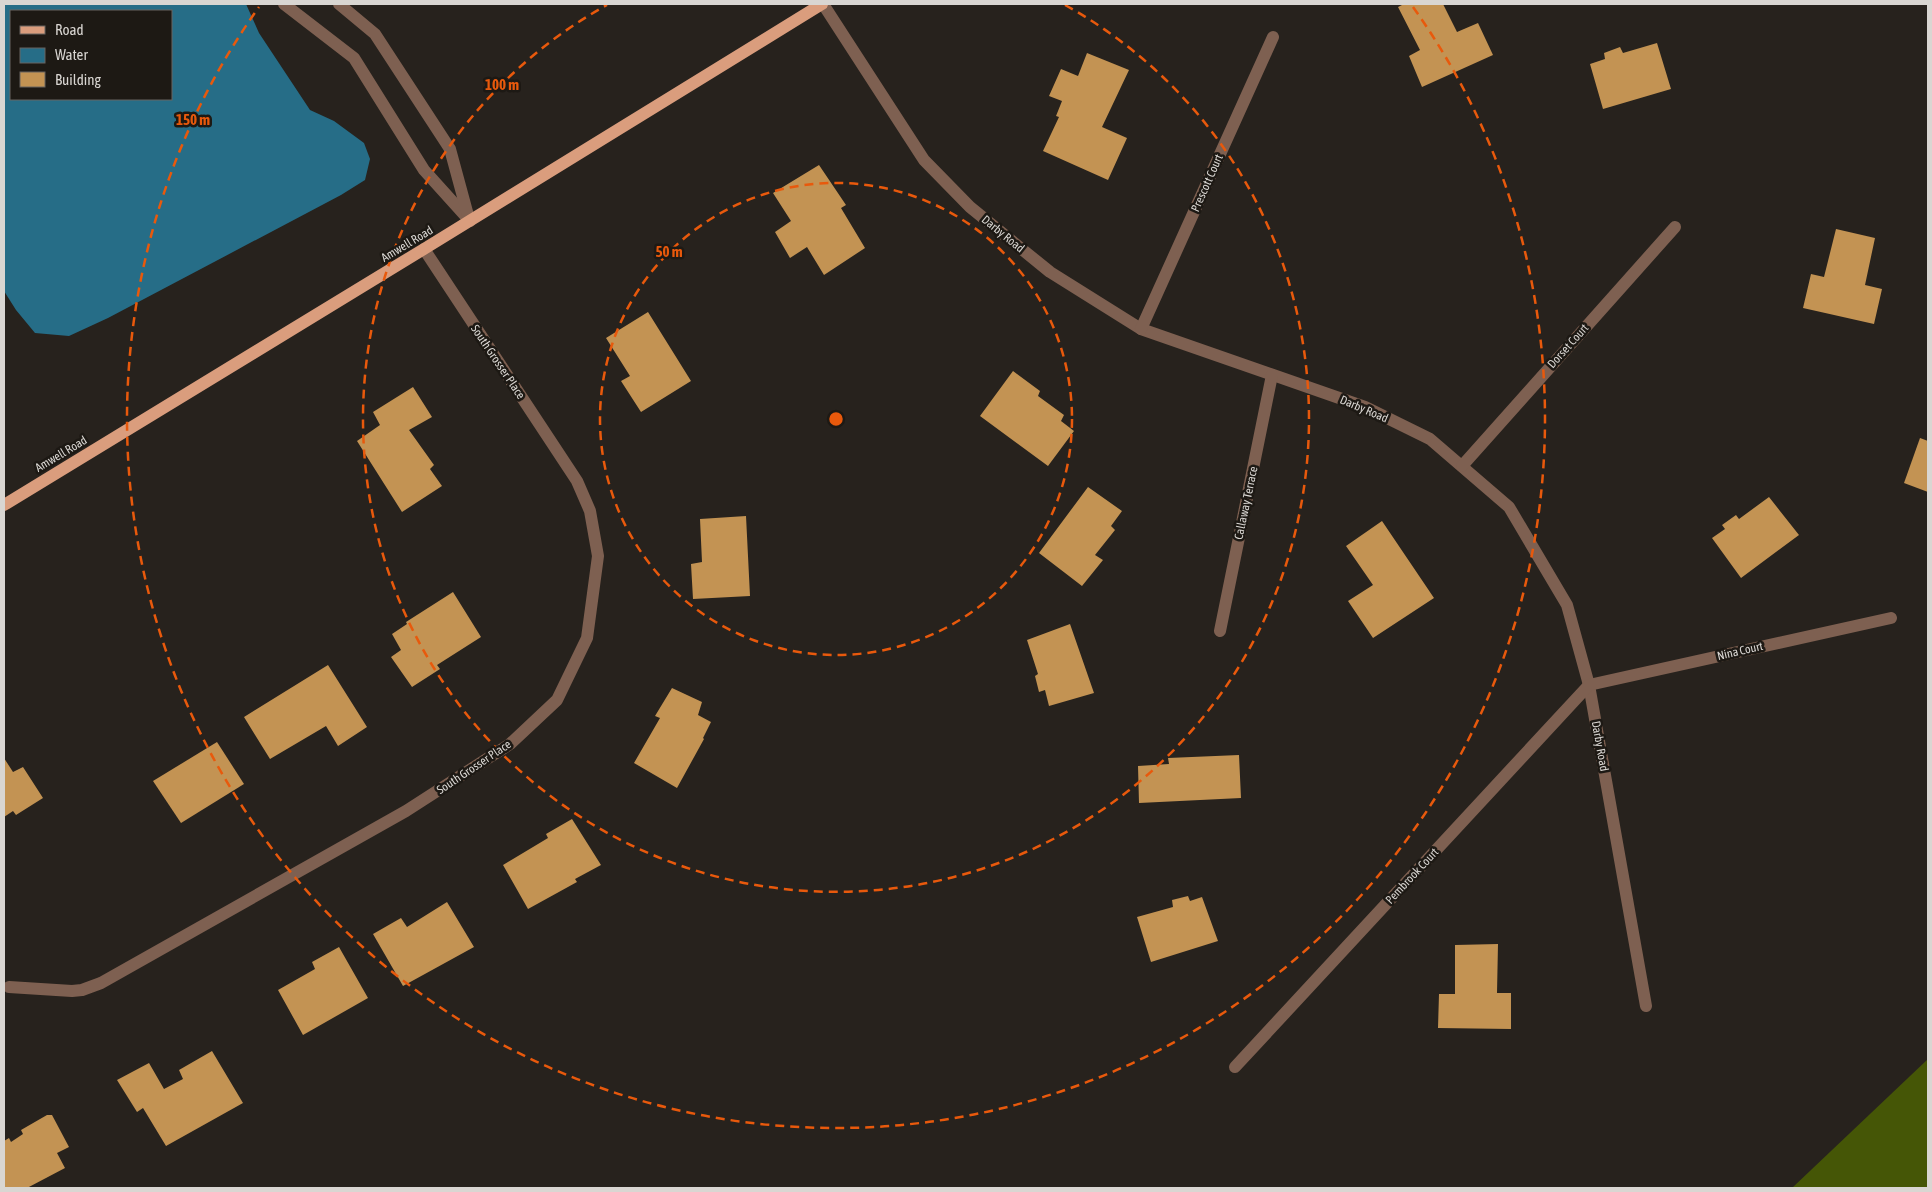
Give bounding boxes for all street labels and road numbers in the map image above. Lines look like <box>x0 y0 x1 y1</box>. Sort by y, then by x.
street label: Prescott Court <box>1188 152 1226 214</box>
street label: Darby Road <box>979 213 1027 255</box>
street label: Amwell Road <box>379 223 435 265</box>
street label: Dorset Court <box>1545 321 1592 371</box>
street label: South Grosser Place <box>468 322 528 402</box>
street label: Darby Road <box>1338 393 1390 425</box>
street label: Amwell Road <box>33 433 89 475</box>
street label: Callaway Terrace <box>1231 465 1261 541</box>
street label: Nina Court <box>1716 639 1765 663</box>
street label: Darby Road <box>1589 720 1611 772</box>
street label: South Grosser Place <box>434 737 514 797</box>
street label: Pembrook Court <box>1383 845 1442 907</box>

